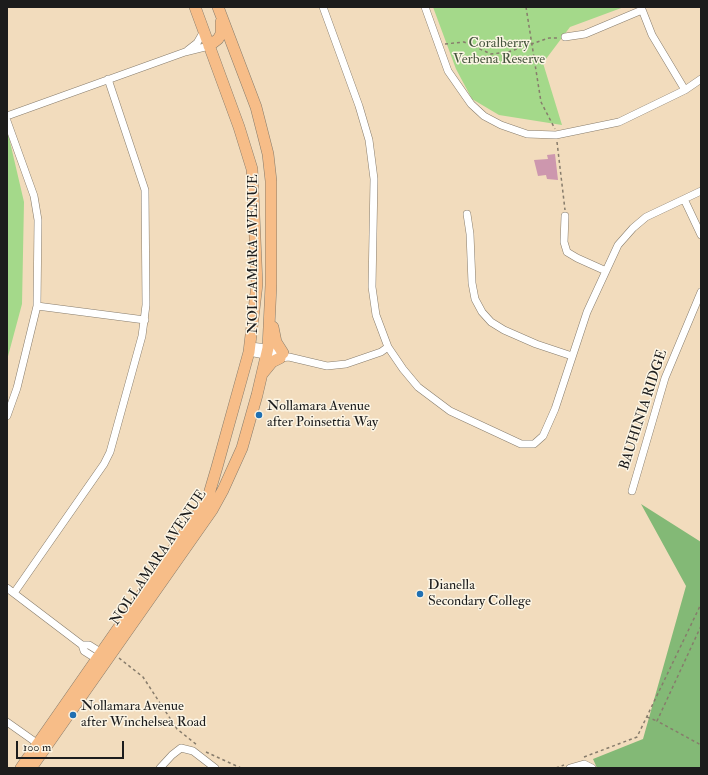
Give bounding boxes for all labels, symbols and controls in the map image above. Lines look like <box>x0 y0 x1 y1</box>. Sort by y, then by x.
park label: Coralberry Verbena Reserve <box>453 36 545 68</box>
street label: NOLLAMARA AVENUE <box>246 174 262 334</box>
street label: BAUHINIA RIDGE <box>617 348 671 472</box>
place label: Nollamara Avenue after Poinsettia Way <box>267 399 378 432</box>
marker: Nollamara Avenue after Poinsettia Way <box>254 410 264 420</box>
street label: NOLLAMARA AVENUE <box>107 487 211 629</box>
place label: Dianella Secondary College <box>428 578 531 610</box>
marker: Dianella Secondary College <box>415 589 425 599</box>
place label: Nollamara Avenue after Winchelsea Road <box>81 699 206 732</box>
marker: Nollamara Avenue after Winchelsea Road <box>68 710 78 720</box>
scale bar <box>18 733 126 759</box>
text: 100 m <box>23 740 51 755</box>

